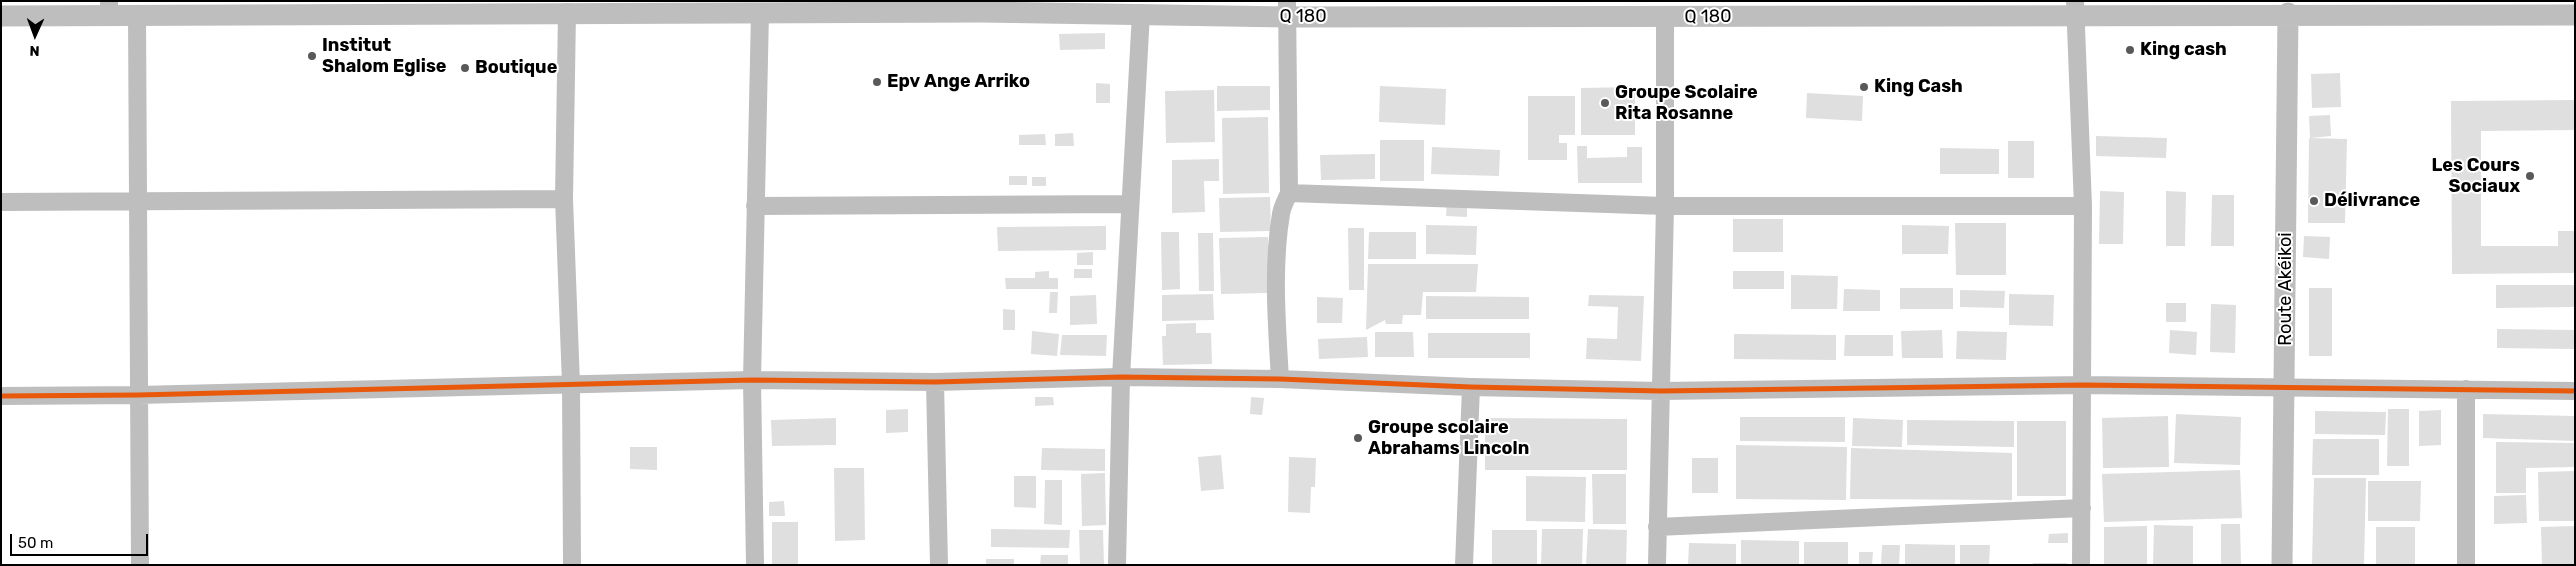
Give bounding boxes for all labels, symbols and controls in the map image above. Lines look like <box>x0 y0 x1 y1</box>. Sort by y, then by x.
street label: Q 180 <box>1279 6 1327 28</box>
street label: Q 180 <box>1684 6 1732 28</box>
north arrow <box>10 10 60 60</box>
place label: Institut Shalom Eglise <box>322 35 447 78</box>
place label: King cash <box>2140 39 2227 61</box>
text: N <box>29 42 40 59</box>
marker: King cash <box>2124 44 2136 56</box>
marker: Institut Shalom Eglise <box>306 50 318 62</box>
place label: Boutique <box>475 57 557 79</box>
marker: Boutique <box>459 62 471 74</box>
place label: Epv Ange Arriko <box>887 71 1030 93</box>
marker: Epv Ange Arriko <box>871 76 883 88</box>
place label: King Cash <box>1874 76 1963 98</box>
marker: King Cash <box>1858 81 1870 93</box>
place label: Groupe Scolaire Rita Rosanne <box>1615 82 1758 125</box>
marker: Groupe Scolaire Rita Rosanne <box>1599 97 1611 109</box>
place label: Les Cours Sociaux <box>2432 155 2520 198</box>
marker: Les Cours Sociaux <box>2524 170 2536 182</box>
place label: Délivrance <box>2324 190 2420 212</box>
marker: Délivrance <box>2308 195 2320 207</box>
street label: Route Akéikoi <box>2275 232 2297 346</box>
place label: Groupe scolaire Abrahams Lincoln <box>1368 417 1529 459</box>
marker: Groupe scolaire Abrahams Lincoln <box>1352 432 1364 444</box>
scale bar <box>12 524 150 556</box>
text: 50 m <box>18 534 53 552</box>

